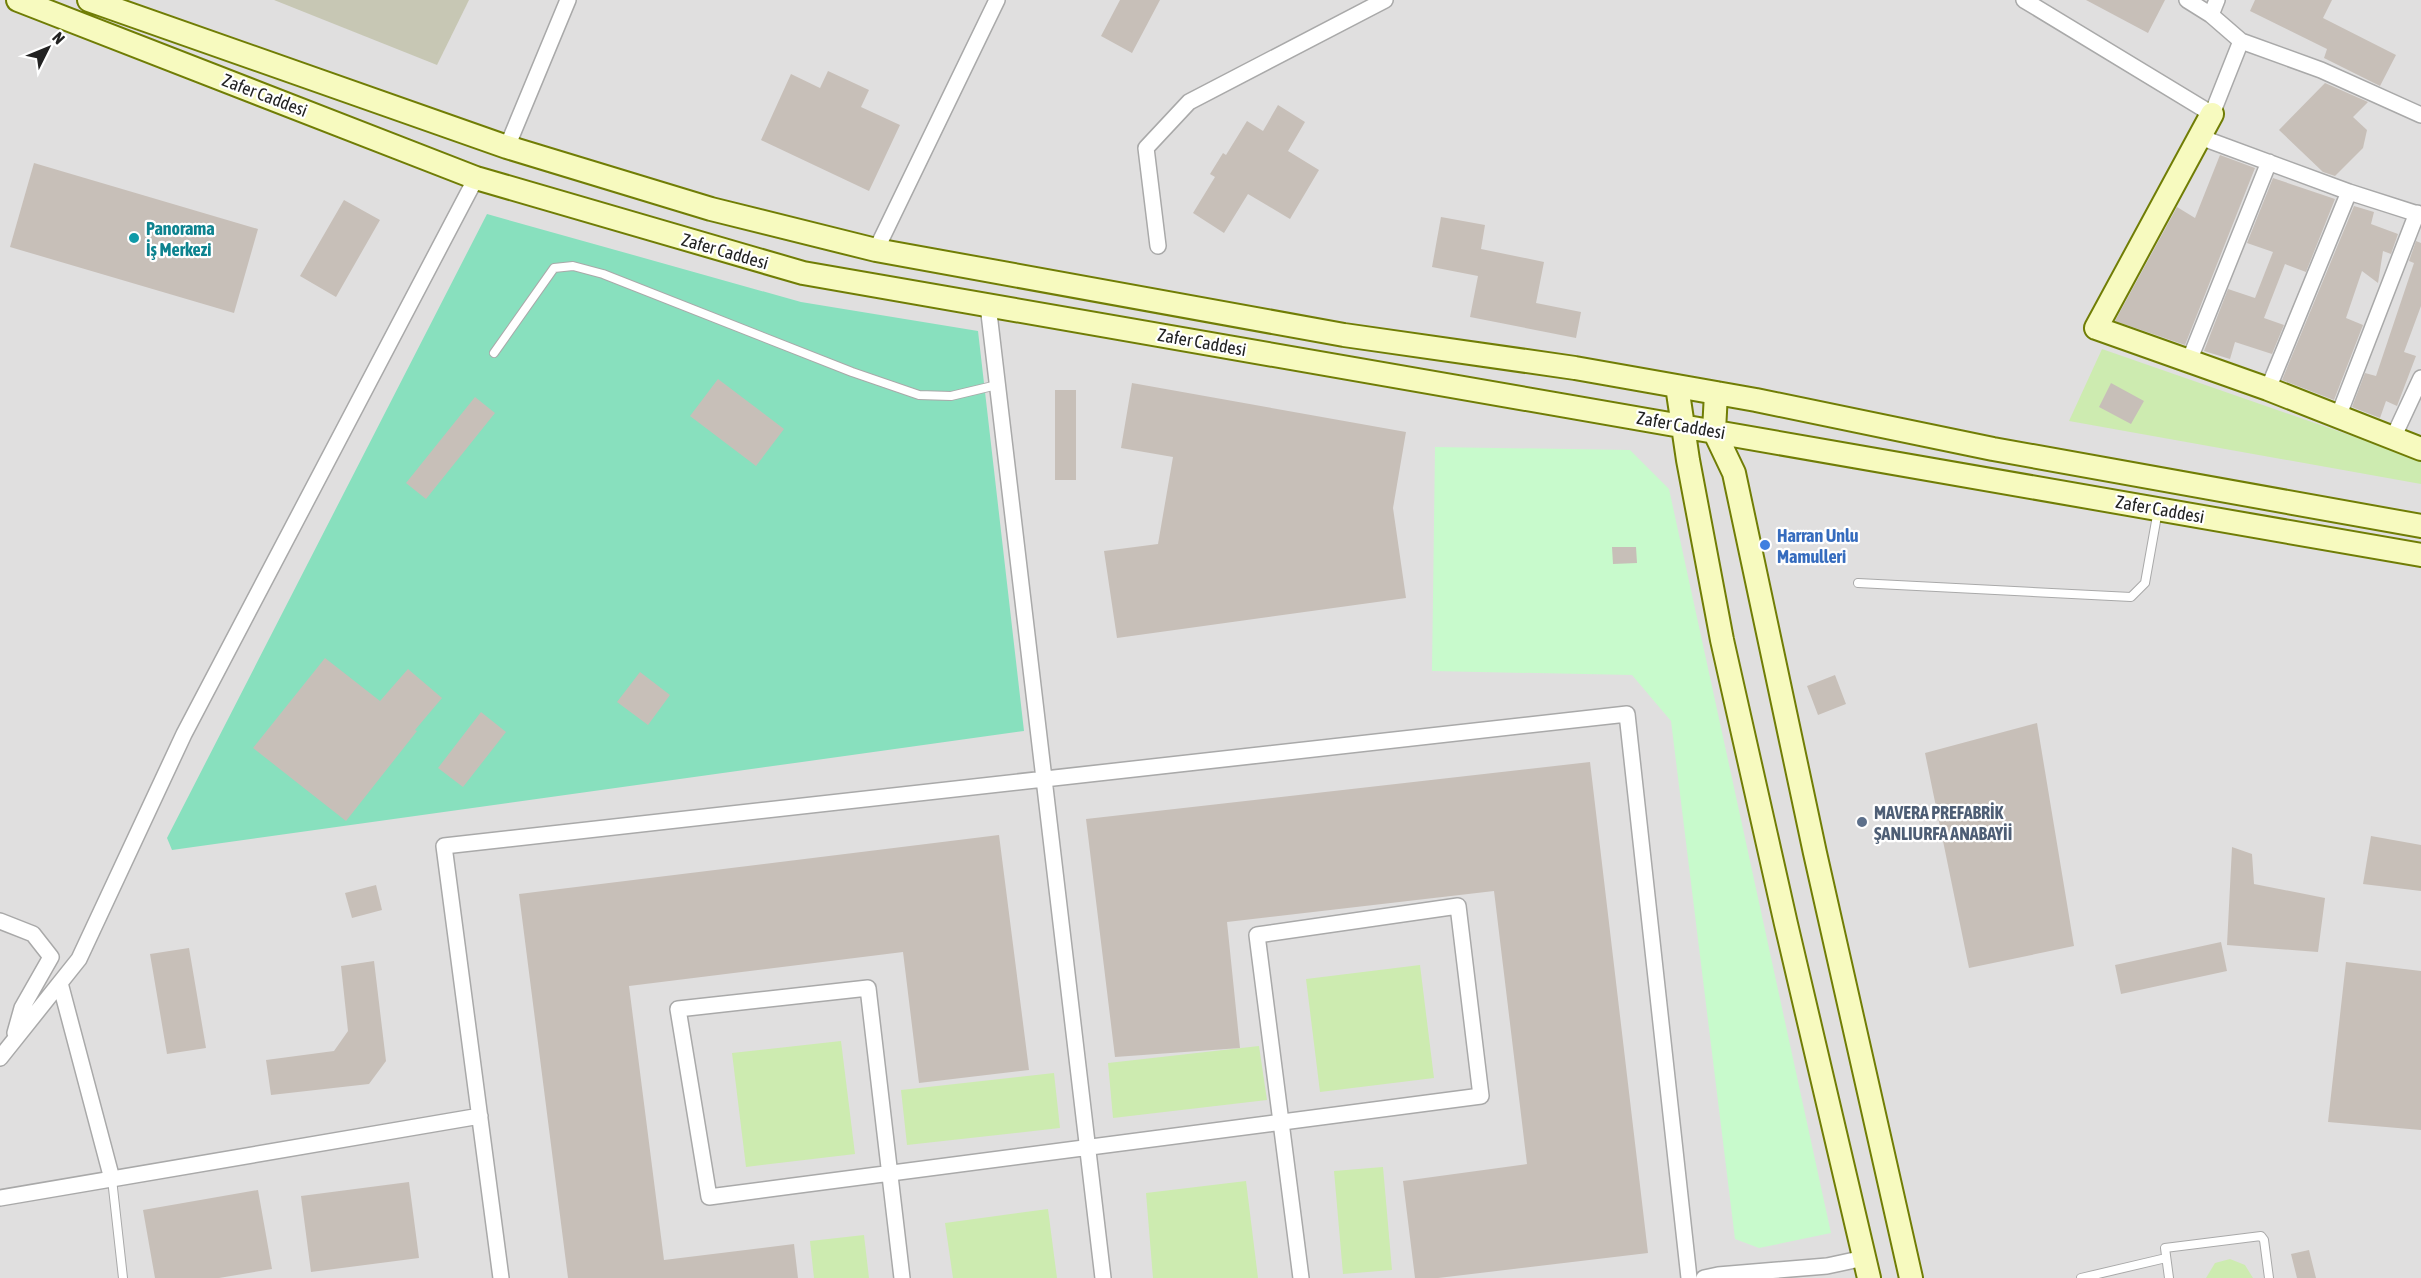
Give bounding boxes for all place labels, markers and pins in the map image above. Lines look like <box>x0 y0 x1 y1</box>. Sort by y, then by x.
place label: Panorama İş Merkezi <box>146 218 215 260</box>
marker: Panorama İş Merkezi <box>127 231 141 245</box>
place label: Harran Unlu Mamulleri <box>1777 525 1859 567</box>
marker: Harran Unlu Mamulleri <box>1758 538 1772 552</box>
place label: MAVERA PREFABRİK ŞANLIURFA ANABAYİİ <box>1874 802 2012 844</box>
marker: MAVERA PREFABRİK ŞANLIURFA ANABAYİİ <box>1855 815 1869 829</box>

